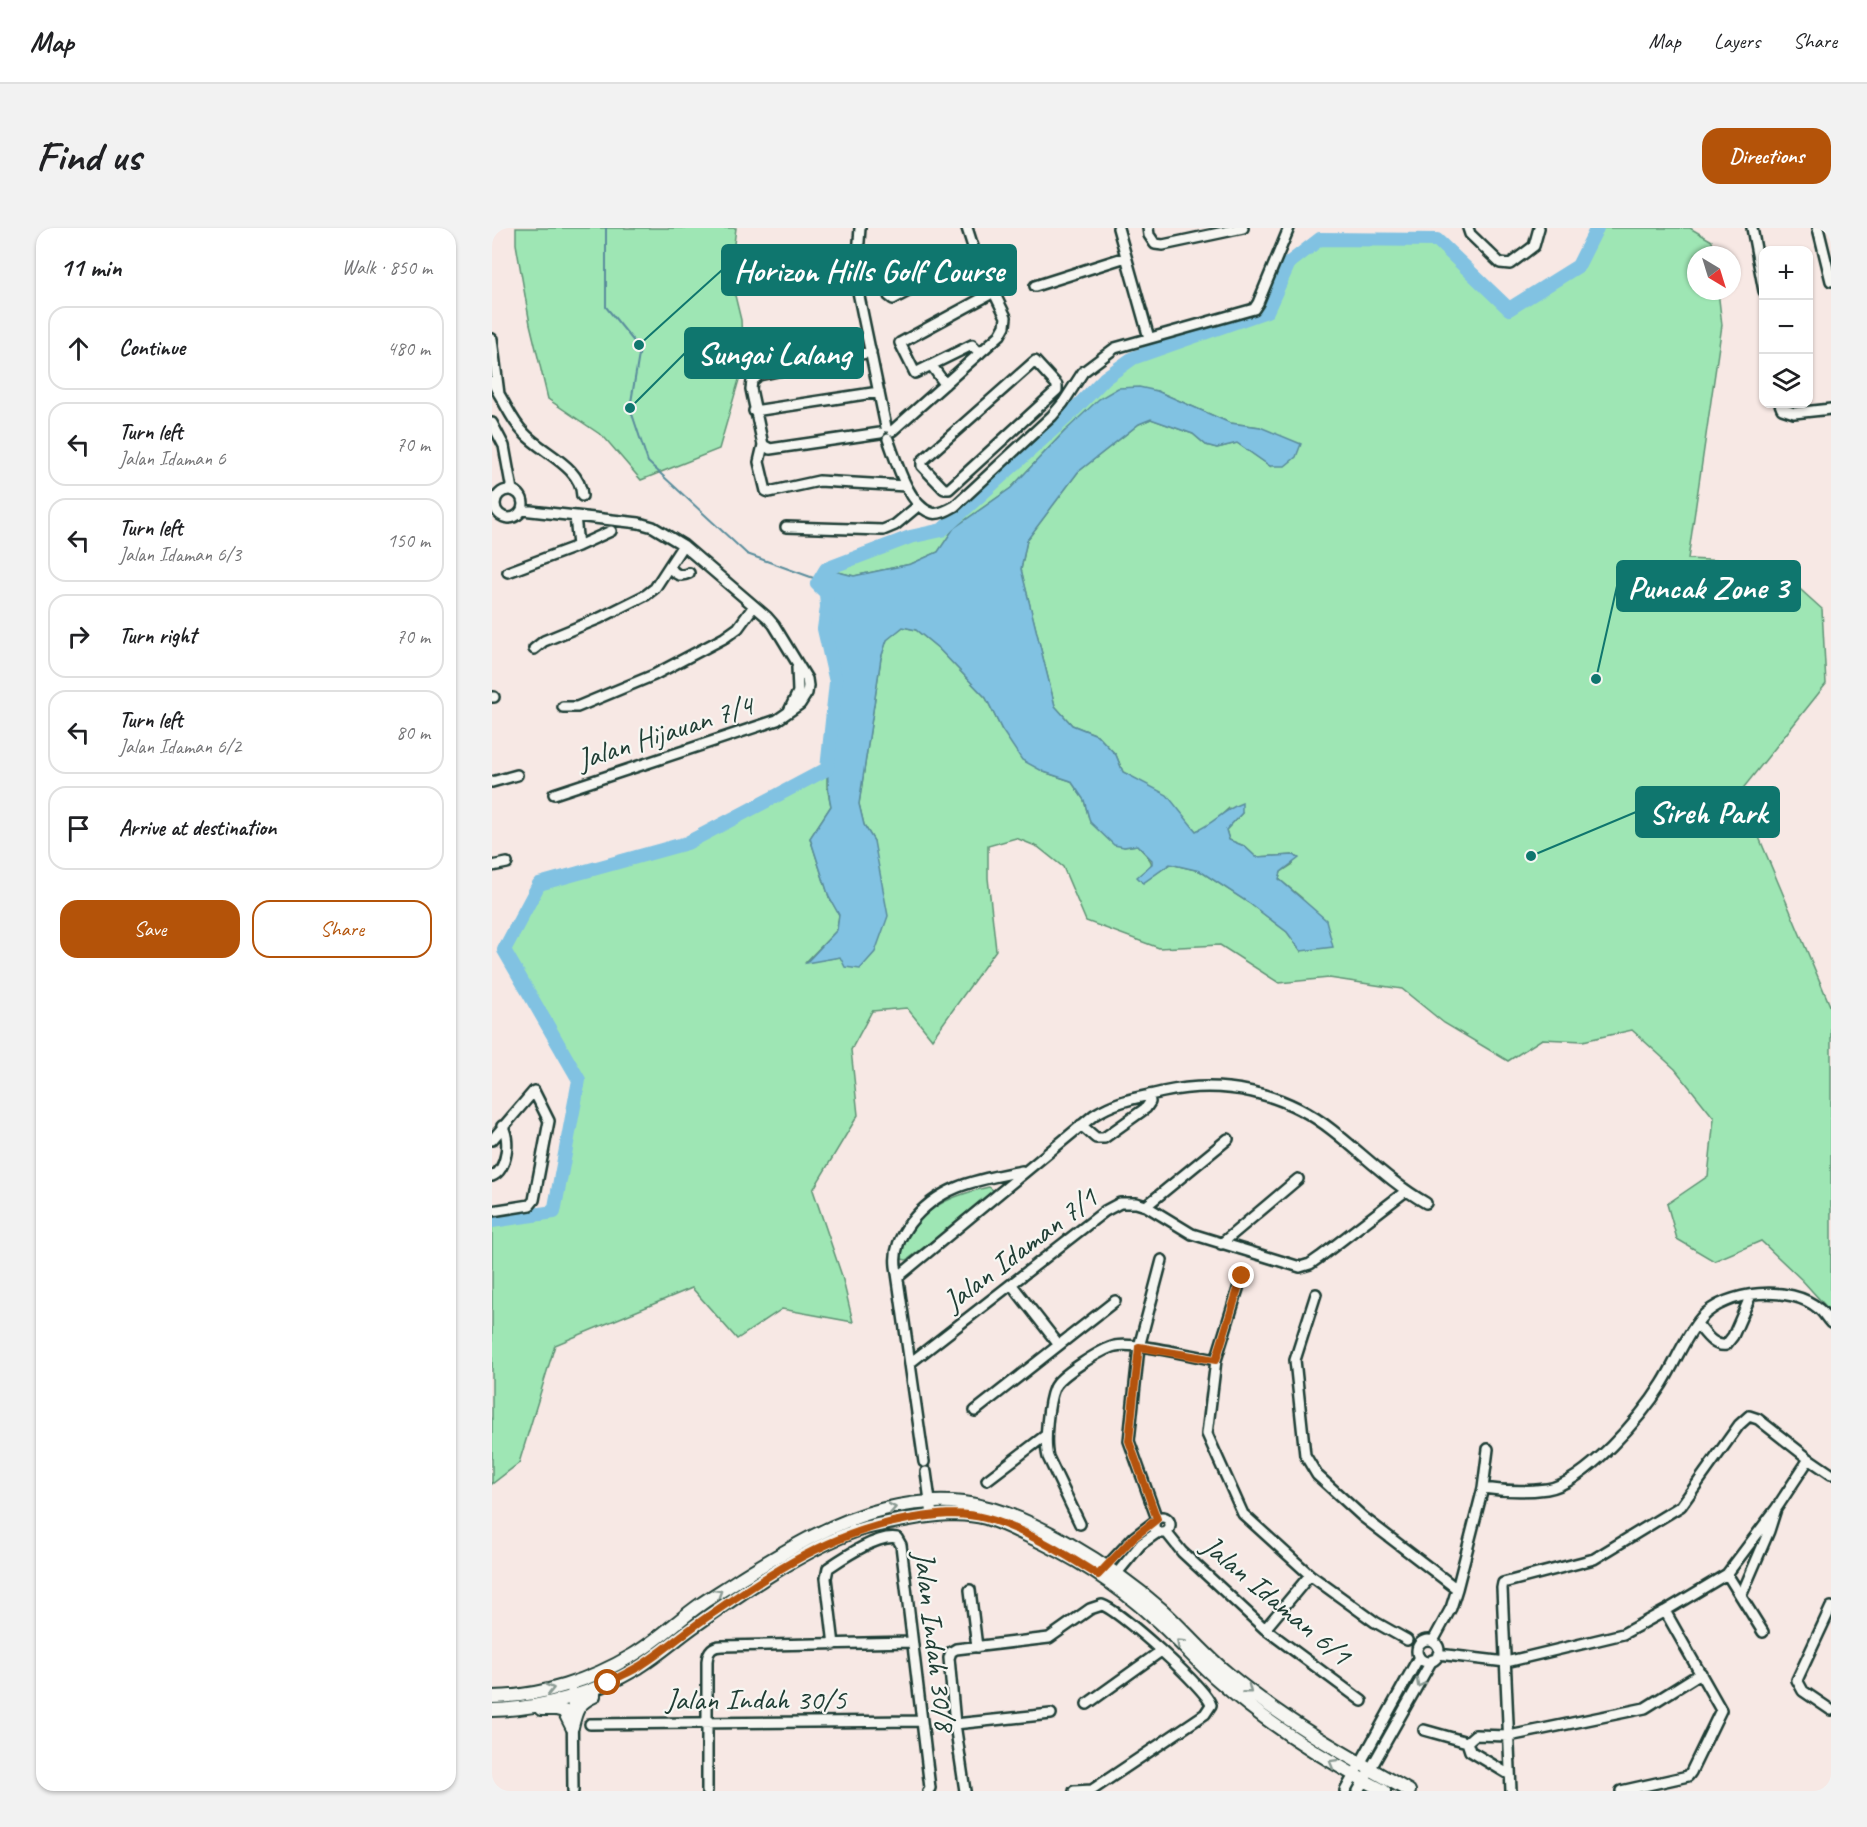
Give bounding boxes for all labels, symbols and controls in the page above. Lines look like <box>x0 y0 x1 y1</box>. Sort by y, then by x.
text: Map <box>30 24 73 59</box>
text: Map <box>1648 28 1681 54</box>
text: Layers <box>1714 28 1760 54</box>
text: Share <box>1793 28 1837 54</box>
button: Directions <box>1702 128 1831 184</box>
text: Find us <box>36 130 141 183</box>
callout: Horizon Hills Golf Course <box>722 245 1016 295</box>
north arrow <box>1687 246 1741 300</box>
map controls <box>1759 246 1813 408</box>
button: + <box>1759 246 1813 300</box>
text: Horizon Hills Golf Course <box>734 250 1007 291</box>
text: 11 min <box>60 251 122 284</box>
text: Walk · 850 m <box>342 255 432 280</box>
button: − <box>1759 300 1813 354</box>
callout: Sungai Lalang <box>685 328 863 378</box>
icon: ahead <box>62 332 95 365</box>
text: Sungai Lalang <box>697 333 854 374</box>
text: Continue <box>119 334 185 362</box>
text: 480 m <box>387 336 430 361</box>
button: layers <box>1759 354 1813 408</box>
text: Turn left <box>119 418 183 446</box>
icon: left <box>62 428 95 461</box>
text: 70 m <box>396 432 430 457</box>
text: Jalan Idaman 6 <box>119 446 226 471</box>
text: Turn left <box>119 514 183 542</box>
icon: left <box>62 524 95 557</box>
text: 150 m <box>387 528 430 553</box>
text: Jalan Idaman 6/3 <box>119 542 241 567</box>
callout: Puncak Zone 3 <box>1617 561 1800 611</box>
text: Puncak Zone 3 <box>1628 567 1791 608</box>
icon: right <box>62 620 95 653</box>
text: Turn right <box>119 622 196 650</box>
text: 70 m <box>396 624 430 649</box>
street label: Jalan Hijauan 7/4 <box>570 685 760 779</box>
text: Turn left <box>119 706 183 734</box>
icon: left <box>62 716 95 749</box>
text: 80 m <box>396 720 430 745</box>
text: Jalan Idaman 6/2 <box>119 734 241 759</box>
callout: Sireh Park <box>1636 787 1779 837</box>
text: Sireh Park <box>1649 792 1770 833</box>
icon: arrive <box>62 812 95 845</box>
text: Arrive at destination <box>119 814 276 842</box>
button: Save <box>60 900 240 958</box>
button: Share <box>252 900 432 958</box>
street label: Jalan Idaman 7/1 <box>934 1178 1106 1321</box>
route end <box>1228 1262 1254 1288</box>
one-way arrow <box>886 1502 896 1515</box>
street label: Jalan Idaman 6/1 <box>1193 1525 1361 1674</box>
street label: Jalan Indah 30/8 <box>905 1547 965 1735</box>
one-way arrow <box>711 1590 722 1601</box>
one-way arrow <box>1176 1639 1186 1650</box>
route start <box>594 1669 620 1695</box>
one-way arrow <box>1416 1677 1427 1687</box>
street label: Jalan Indah 30/5 <box>664 1680 848 1718</box>
one-way arrow <box>545 1683 555 1696</box>
one-way arrow <box>1242 1683 1253 1694</box>
one-way arrow <box>1329 1758 1339 1770</box>

